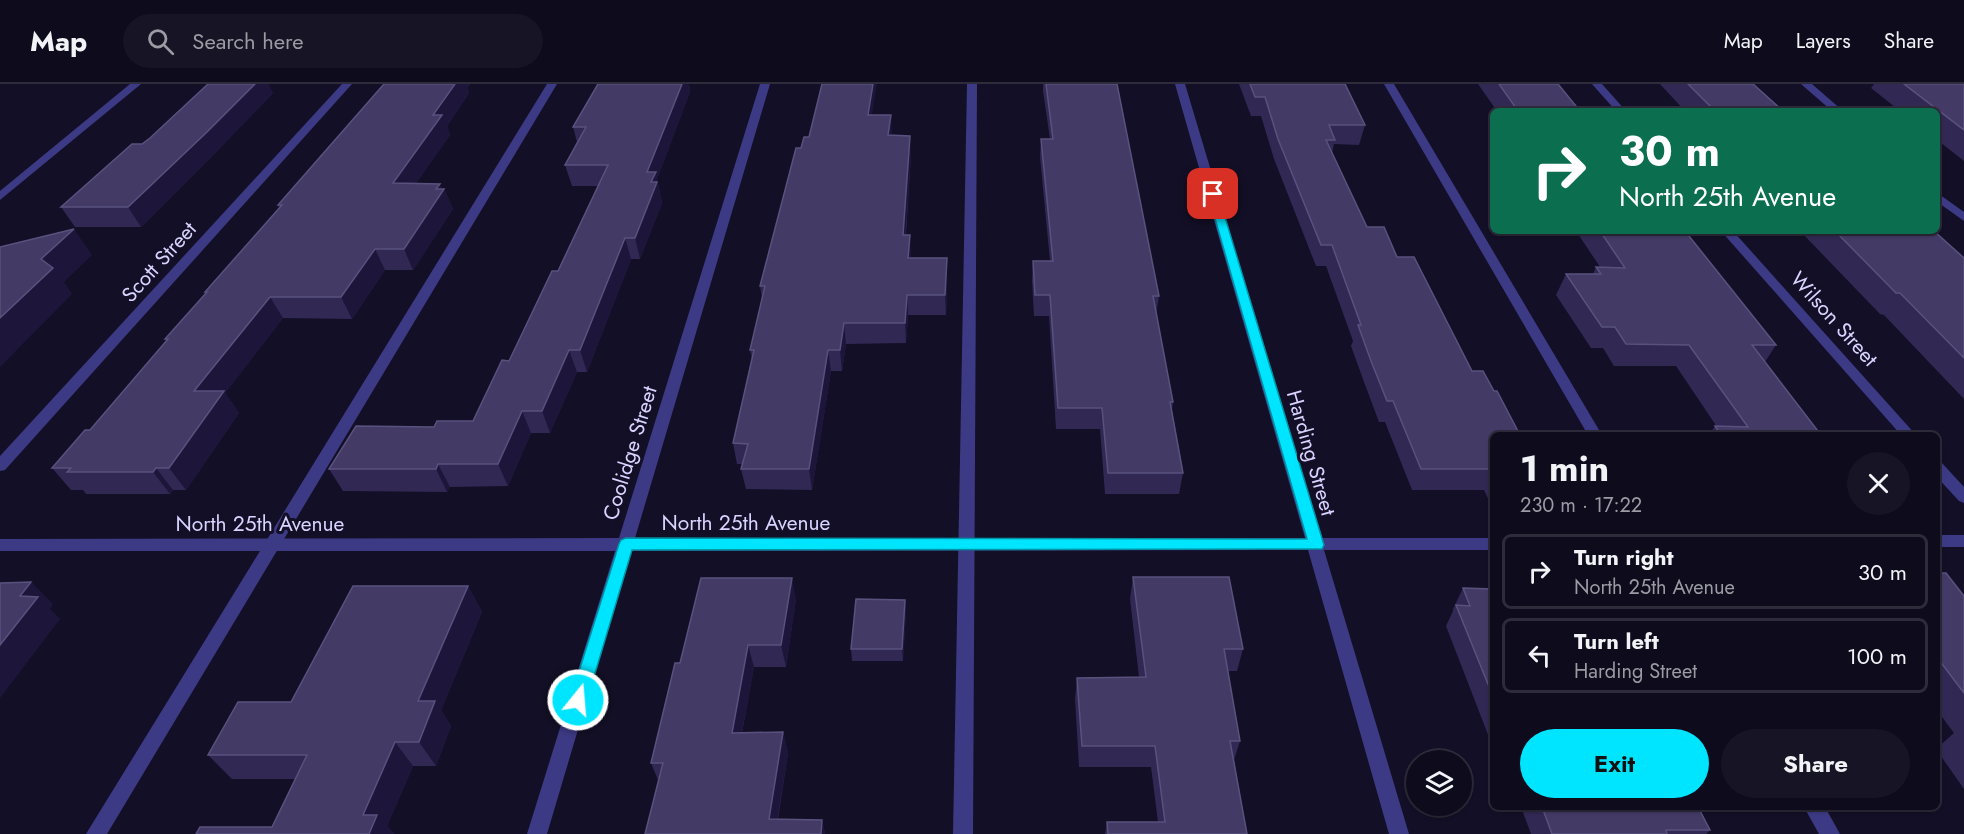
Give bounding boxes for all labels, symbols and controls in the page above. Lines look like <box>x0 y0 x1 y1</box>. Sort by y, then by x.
search box <box>123 14 543 68</box>
text: Map <box>30 21 87 62</box>
icon: search <box>144 25 177 58</box>
text: Search here <box>192 25 304 57</box>
text: Map <box>1724 26 1763 56</box>
text: Layers <box>1796 26 1851 56</box>
text: Share <box>1884 26 1934 56</box>
text: 30 m <box>1619 121 1720 182</box>
icon: right <box>1520 132 1598 210</box>
pin <box>1187 168 1238 219</box>
icon: arrive <box>1196 177 1229 210</box>
text: North 25th Avenue <box>1619 177 1836 216</box>
street label: Scott Street <box>115 215 203 309</box>
street label: Wilson Street <box>1783 265 1885 373</box>
street label: Coolidge Street <box>595 382 665 524</box>
street label: Harding Street <box>1279 387 1343 519</box>
text: 1 min <box>1520 442 1609 494</box>
button: close <box>1847 452 1910 515</box>
text: 230 m · 17:22 <box>1520 491 1642 520</box>
street label: North 25th Avenue <box>662 508 831 538</box>
street label: North 25th Avenue <box>176 509 345 539</box>
text: Turn right <box>1574 541 1674 573</box>
icon: right <box>1523 555 1556 588</box>
text: 30 m <box>1858 556 1907 588</box>
text: North 25th Avenue <box>1574 573 1735 602</box>
text: Turn left <box>1574 625 1659 657</box>
icon: left <box>1523 639 1556 672</box>
text: 100 m <box>1847 640 1907 672</box>
text: Harding Street <box>1574 657 1697 686</box>
position arrow <box>546 668 610 732</box>
button: Exit <box>1520 729 1709 798</box>
button: Share <box>1721 729 1910 798</box>
map controls <box>1406 750 1472 816</box>
button: layers <box>1406 750 1472 816</box>

